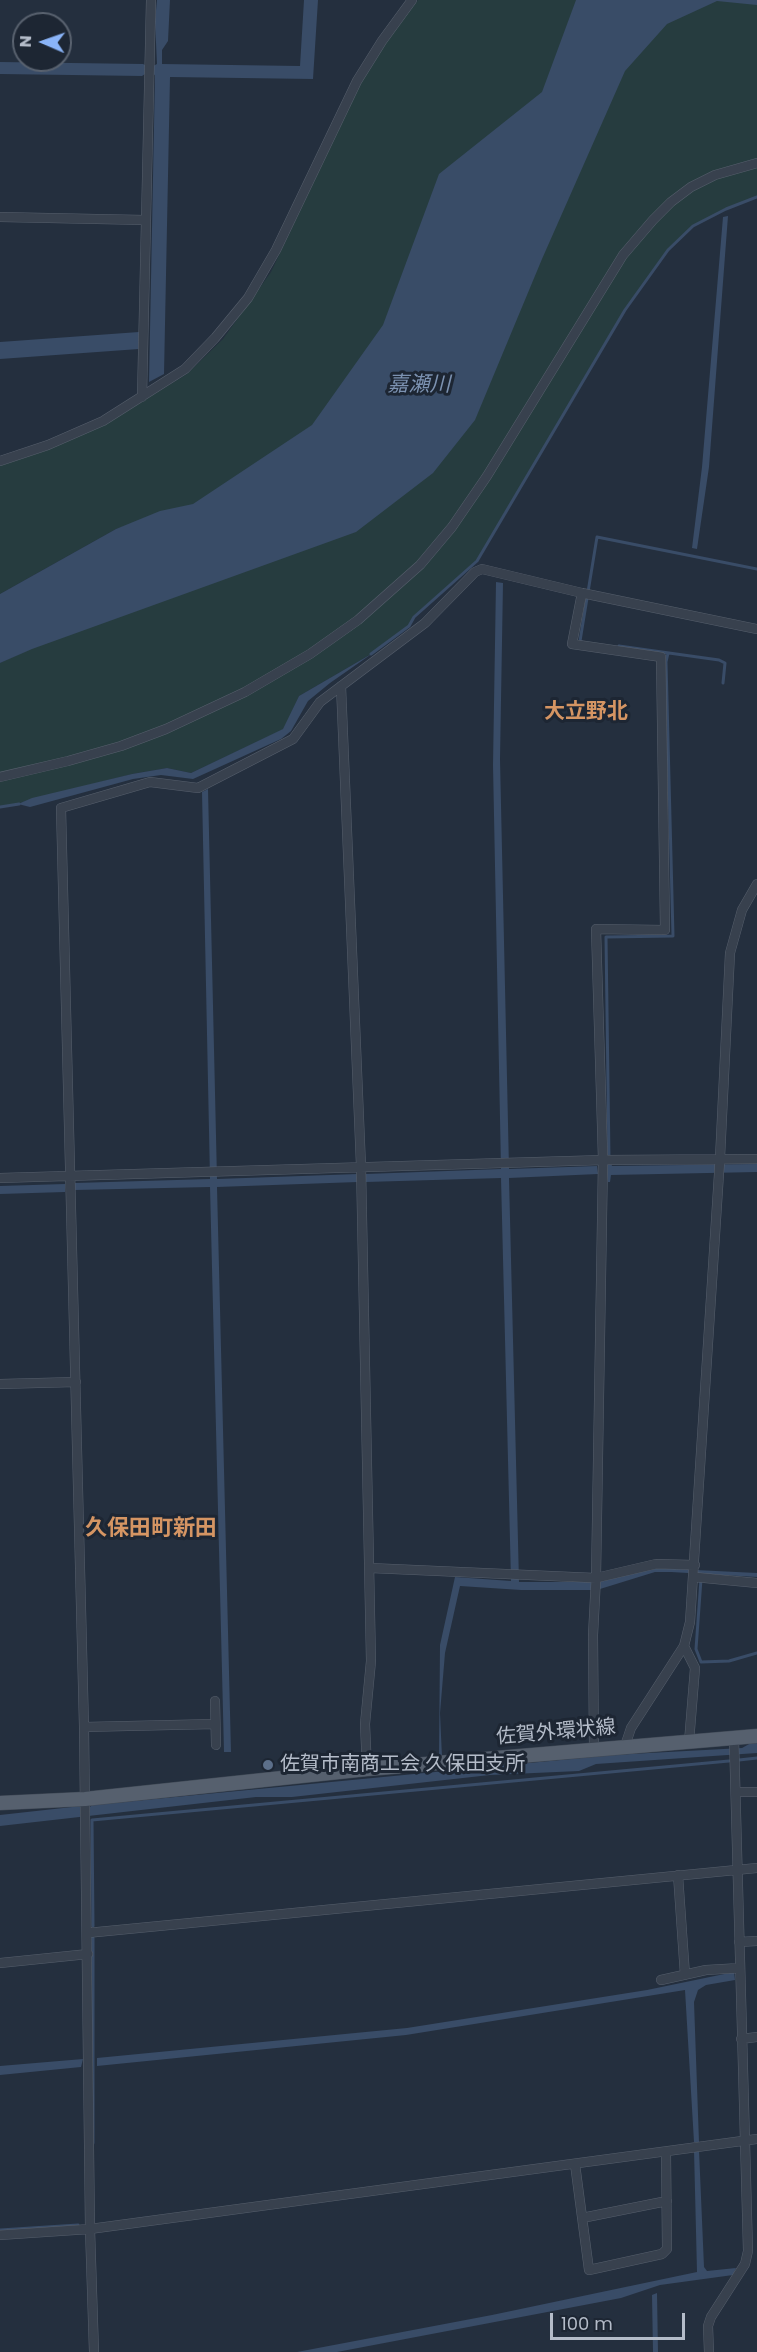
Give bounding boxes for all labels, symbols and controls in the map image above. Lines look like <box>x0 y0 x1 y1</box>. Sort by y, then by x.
north arrow <box>12 12 72 72</box>
text: N <box>14 35 37 48</box>
water label: 嘉瀬川 <box>388 373 450 399</box>
district label: 大立野北 <box>544 700 628 726</box>
district label: 久保田町新田 <box>85 1516 217 1542</box>
street label: 佐賀外環状線 <box>495 1716 617 1750</box>
place label: 佐賀市南商工会 久保田支所 <box>280 1753 525 1777</box>
marker: 佐賀市南商工会 久保田支所 <box>261 1758 275 1772</box>
scale bar <box>553 2301 688 2339</box>
text: 100 m <box>561 2311 613 2336</box>

